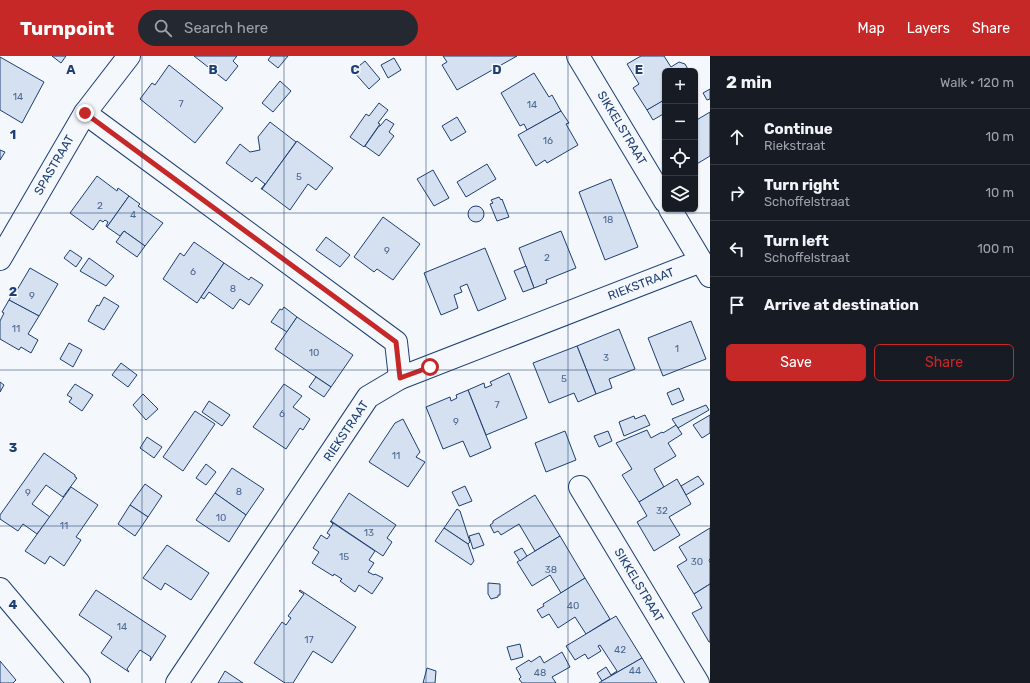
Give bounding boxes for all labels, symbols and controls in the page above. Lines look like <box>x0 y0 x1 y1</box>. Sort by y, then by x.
search box <box>138 10 418 46</box>
text: Turnpoint <box>20 17 114 40</box>
icon: search <box>152 17 174 39</box>
text: Search here <box>184 19 268 37</box>
text: Map <box>858 20 885 37</box>
text: Layers <box>907 20 950 37</box>
text: Share <box>972 20 1010 37</box>
text: A <box>66 62 76 77</box>
text: B <box>208 62 218 77</box>
text: C <box>350 62 360 77</box>
text: D <box>492 62 502 77</box>
text: E <box>635 62 643 77</box>
map controls <box>662 68 698 212</box>
button: + <box>662 68 698 104</box>
text: 2 min <box>726 72 772 92</box>
text: Walk · 120 m <box>940 75 1014 90</box>
street label: SIKKELSTRAAT <box>594 89 650 167</box>
house number: 14 <box>13 91 23 103</box>
house number: 7 <box>178 98 184 110</box>
house number: 14 <box>527 99 537 111</box>
route end <box>76 104 94 122</box>
button: − <box>662 104 698 140</box>
text: Continue <box>764 120 833 138</box>
icon: ahead <box>726 126 748 148</box>
text: 1 <box>10 127 16 142</box>
text: 10 m <box>985 129 1014 144</box>
street label: SPASTRAAT <box>31 132 77 197</box>
house number: 16 <box>543 135 553 147</box>
text: Riekstraat <box>764 138 825 153</box>
button: locate <box>662 140 698 176</box>
house number: 5 <box>296 171 302 183</box>
button: layers <box>662 176 698 212</box>
text: Turn right <box>764 176 839 194</box>
icon: right <box>726 182 748 204</box>
text: 10 m <box>985 185 1014 200</box>
text: Schoffelstraat <box>764 194 850 209</box>
house number: 2 <box>97 200 103 212</box>
house number: 4 <box>130 209 136 221</box>
house number: 18 <box>603 214 613 226</box>
text: Turn left <box>764 232 829 250</box>
icon: left <box>726 238 748 260</box>
text: 100 m <box>977 241 1014 256</box>
house number: 9 <box>384 245 390 257</box>
text: Schoffelstraat <box>764 250 850 265</box>
house number: 2 <box>544 252 550 264</box>
street label: RIEKSTRAAT <box>606 265 676 303</box>
house number: 6 <box>190 266 196 278</box>
house number: 8 <box>230 283 236 295</box>
text: 2 <box>9 284 17 299</box>
house number: 9 <box>29 290 35 302</box>
icon: arrive <box>726 294 748 316</box>
text: Arrive at destination <box>764 296 919 314</box>
house number: 11 <box>12 323 20 335</box>
house number: 1 <box>675 343 679 355</box>
button: Save <box>726 344 866 381</box>
button: Share <box>874 344 1014 381</box>
house number: 10 <box>309 347 319 359</box>
house number: 3 <box>603 352 609 364</box>
route start <box>421 358 439 376</box>
house number: 5 <box>561 373 567 385</box>
street label: RIEKSTRAAT <box>321 398 371 464</box>
house number: 7 <box>494 399 500 411</box>
house number: 6 <box>279 408 285 420</box>
house number: 9 <box>453 416 459 428</box>
text: 3 <box>9 440 18 455</box>
house number: 11 <box>392 450 400 462</box>
house number: 8 <box>236 486 242 498</box>
house number: 9 <box>25 487 31 499</box>
house number: 32 <box>656 505 668 517</box>
house number: 10 <box>216 512 226 524</box>
house number: 11 <box>60 520 68 532</box>
house number: 13 <box>364 527 374 539</box>
street label: SIKKELSTRAAT <box>611 546 667 624</box>
house number: 15 <box>339 551 349 563</box>
house number: 30 <box>691 556 703 568</box>
house number: 38 <box>545 564 557 576</box>
text: 4 <box>9 597 18 612</box>
house number: 40 <box>567 600 579 612</box>
house number: 14 <box>117 621 127 633</box>
house number: 17 <box>304 634 314 646</box>
house number: 42 <box>614 644 626 656</box>
house number: 44 <box>629 665 641 677</box>
house number: 48 <box>534 667 546 679</box>

